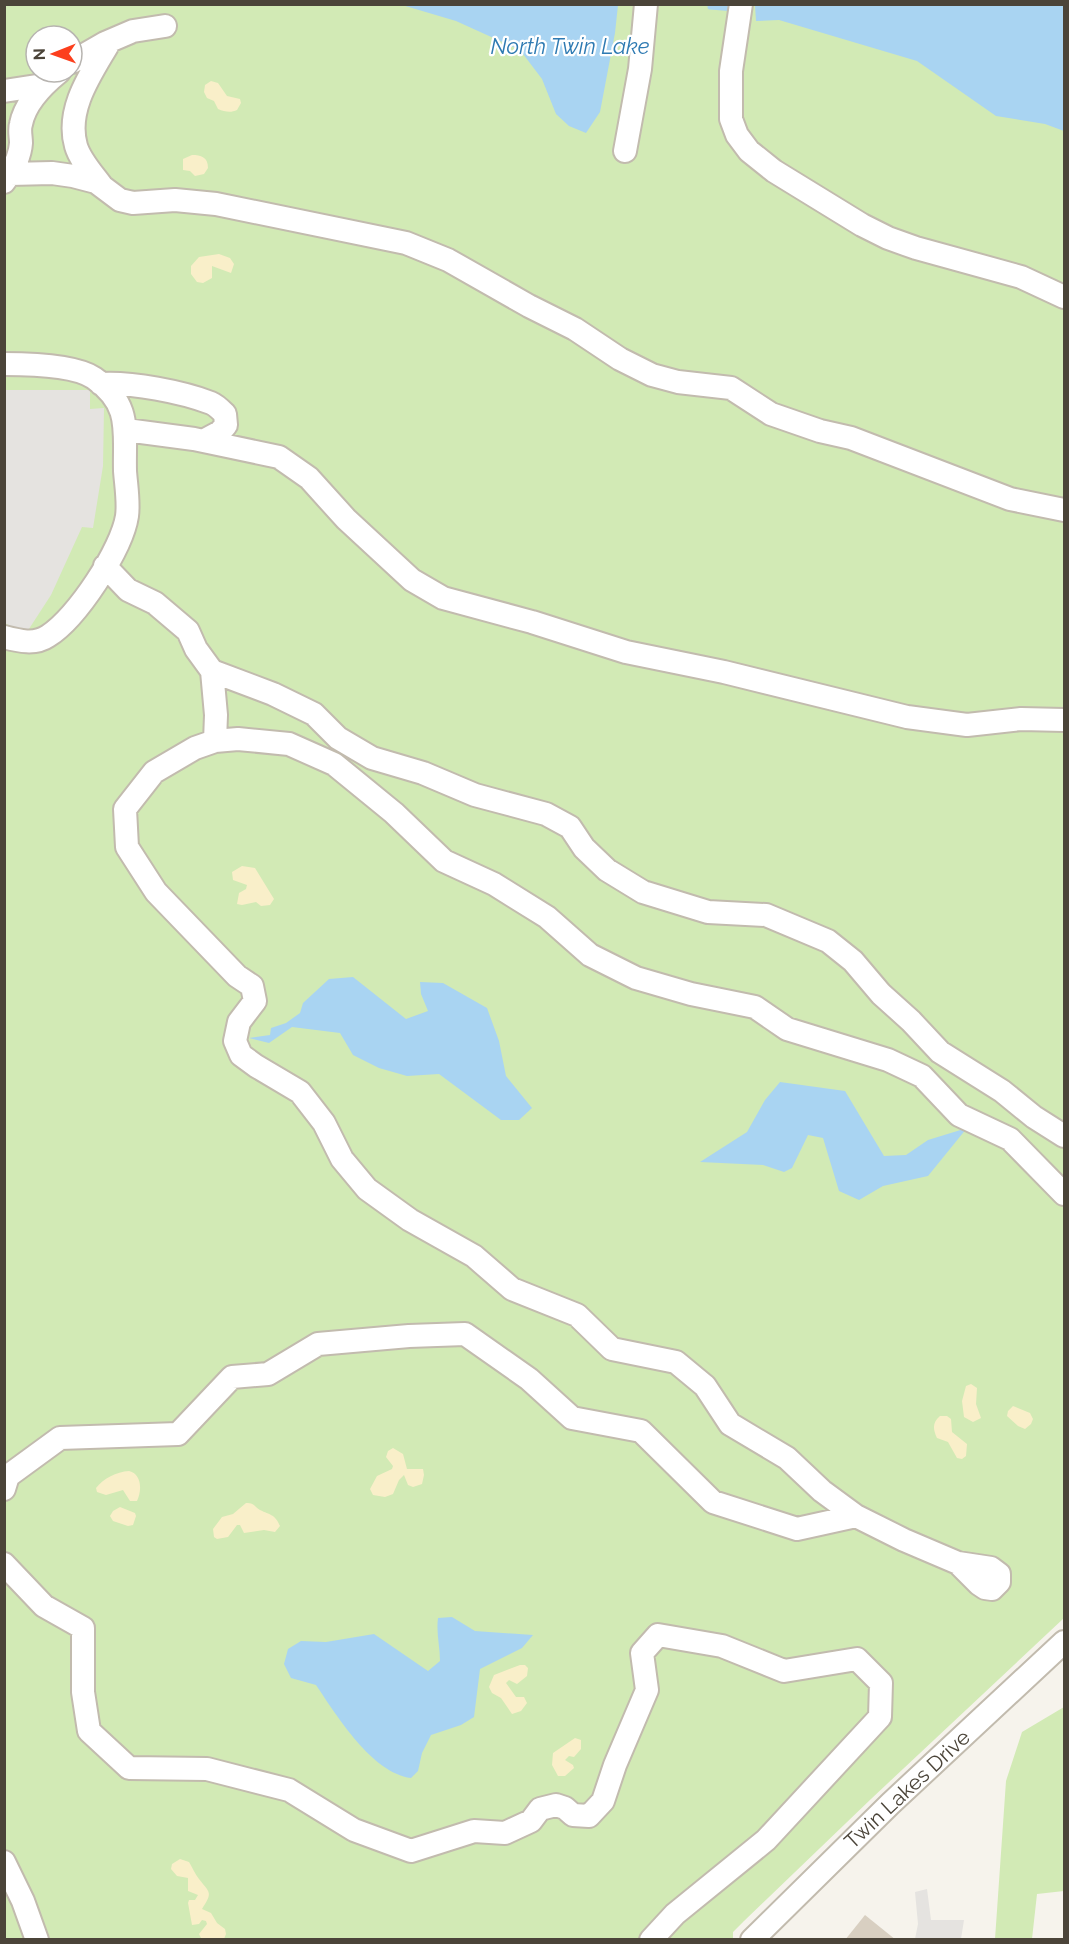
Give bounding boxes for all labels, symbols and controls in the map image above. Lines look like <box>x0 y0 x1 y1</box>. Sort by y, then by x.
north arrow <box>24 24 84 84</box>
water label: North Twin Lake <box>490 33 650 59</box>
text: N <box>30 48 49 61</box>
street label: Twin Lakes Drive <box>839 1724 975 1854</box>

